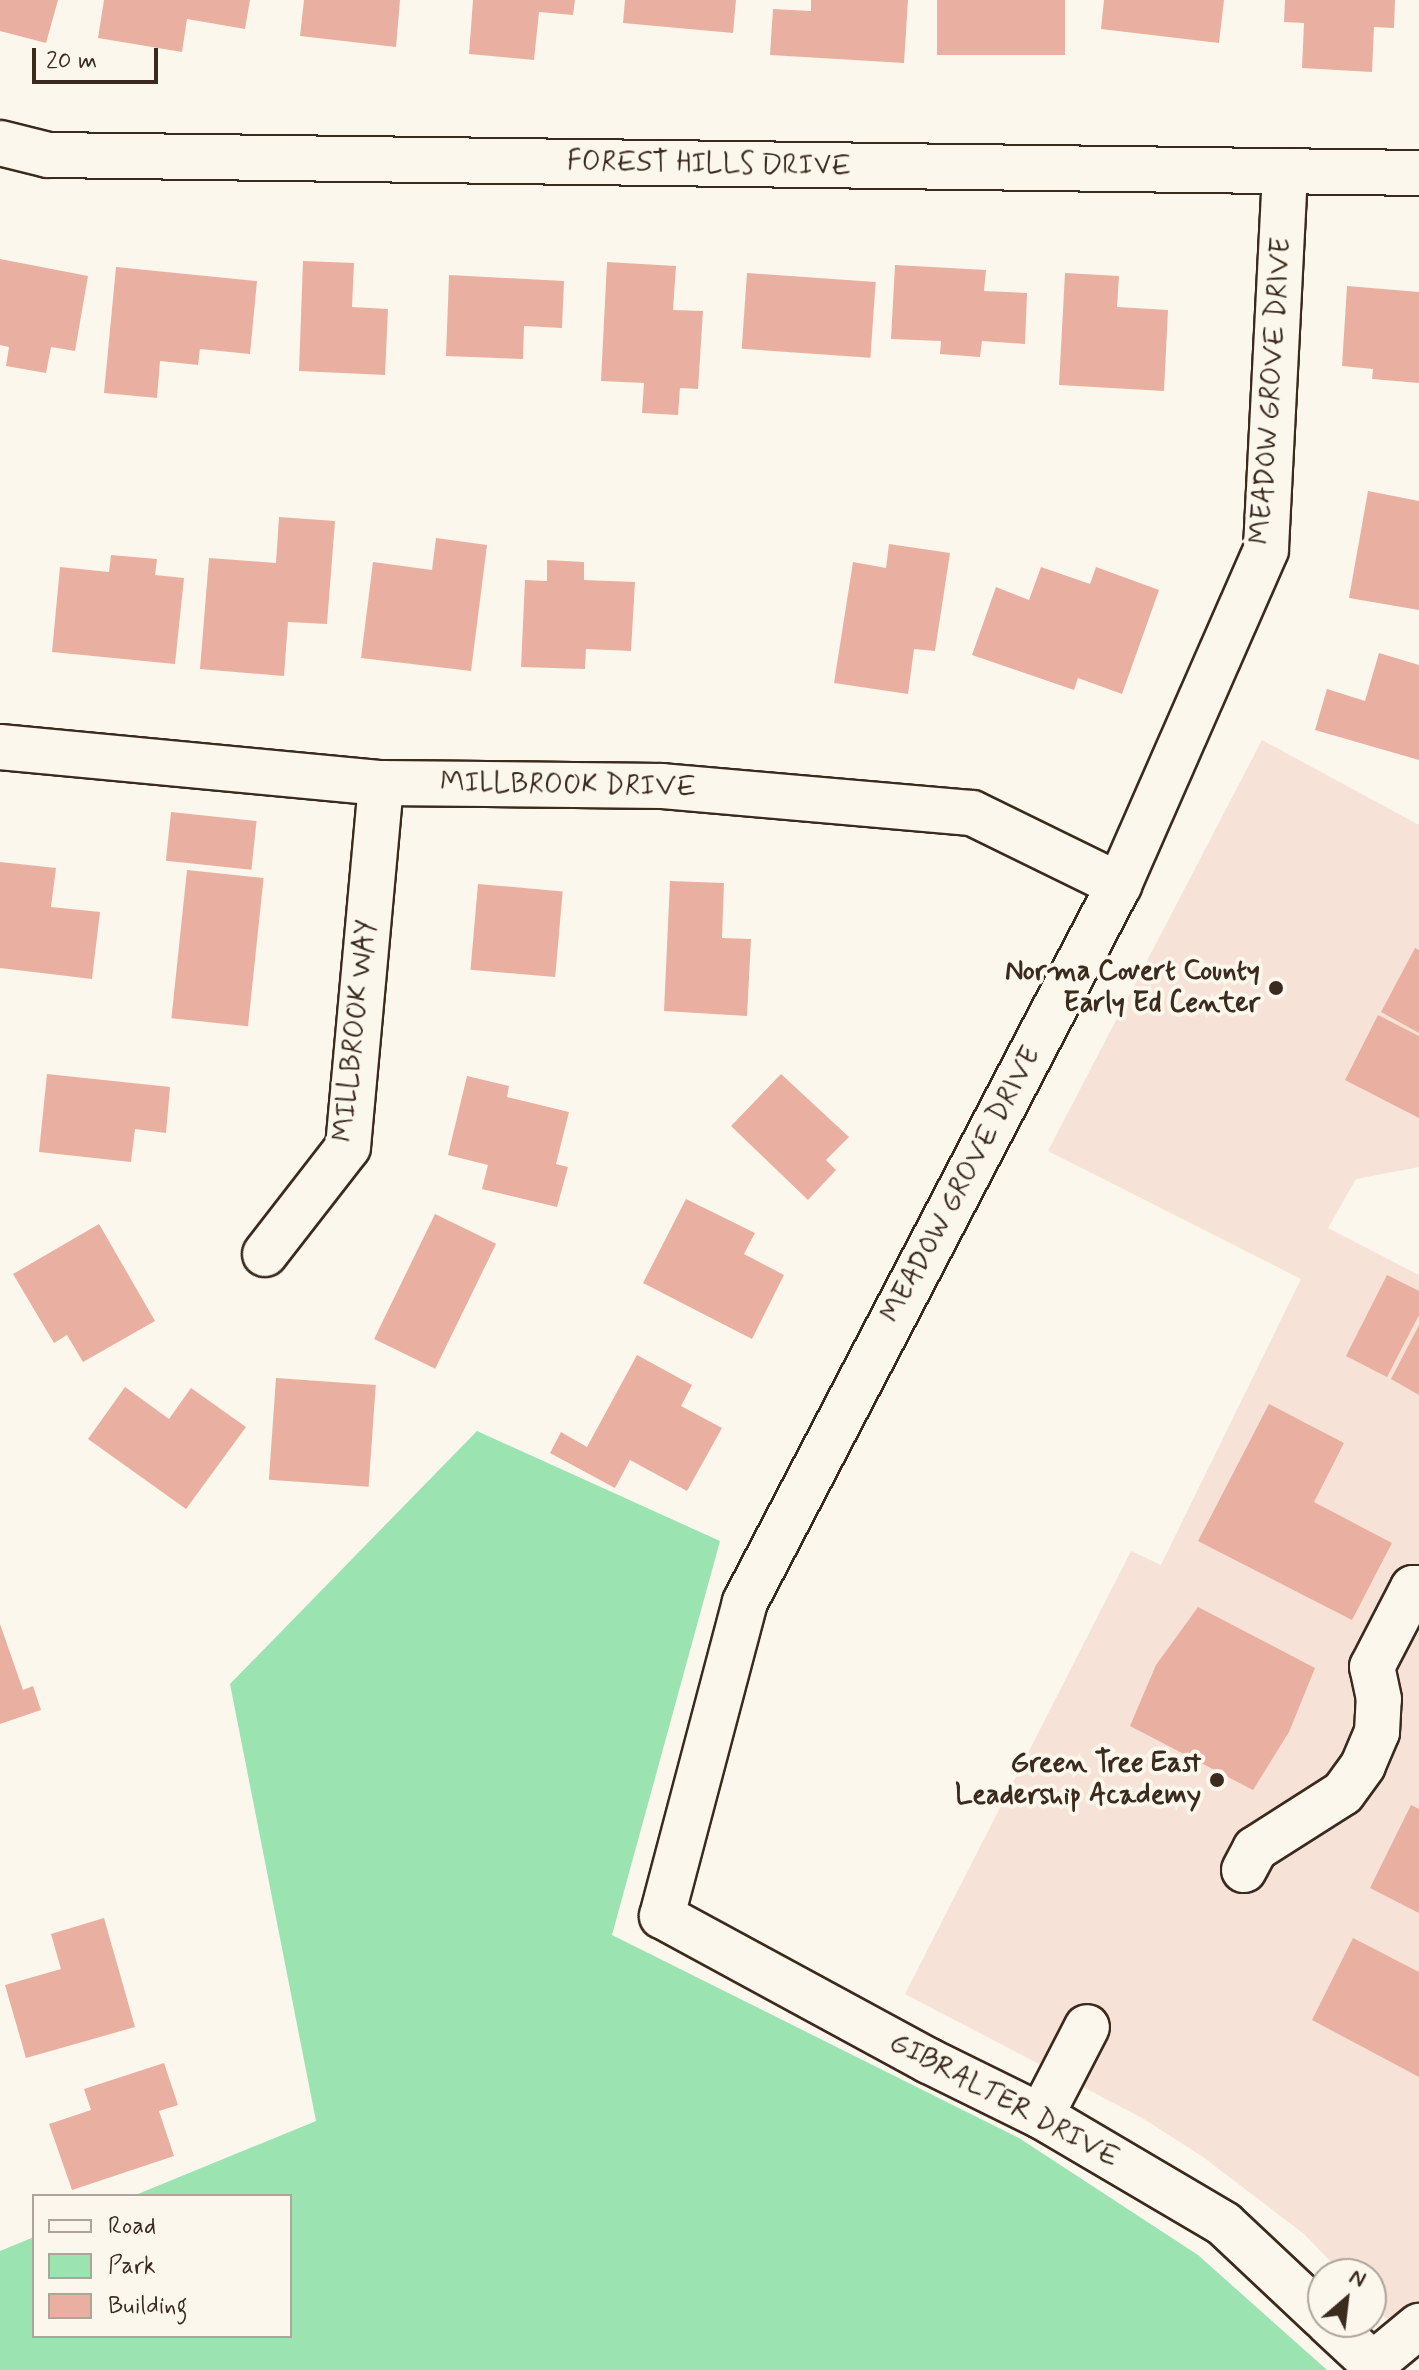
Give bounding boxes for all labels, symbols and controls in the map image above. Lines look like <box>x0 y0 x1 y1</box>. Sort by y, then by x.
scale bar <box>36 32 162 82</box>
text: 20 m <box>46 46 97 77</box>
street label: FOREST HILLS DRIVE <box>565 146 853 184</box>
street label: MEADOW GROVE DRIVE <box>1244 231 1300 551</box>
street label: MILLBROOK DRIVE <box>440 767 696 805</box>
street label: MILLBROOK WAY <box>328 918 384 1144</box>
place label: Norma Covert County Early Ed Center <box>998 955 1260 1021</box>
marker: Norma Covert County Early Ed Center <box>1267 979 1285 997</box>
street label: MEADOW GROVE DRIVE <box>873 1037 1051 1333</box>
place label: Green Tree East Leadership Academy <box>953 1747 1201 1813</box>
marker: Green Tree East Leadership Academy <box>1208 1771 1226 1789</box>
street label: GIBRALTER DRIVE <box>883 2026 1125 2176</box>
legend <box>32 2194 292 2338</box>
text: Road <box>108 2211 156 2242</box>
text: Park <box>108 2251 156 2282</box>
north arrow <box>1307 2258 1387 2338</box>
text: N <box>1344 2263 1370 2294</box>
text: Building <box>108 2291 188 2322</box>

